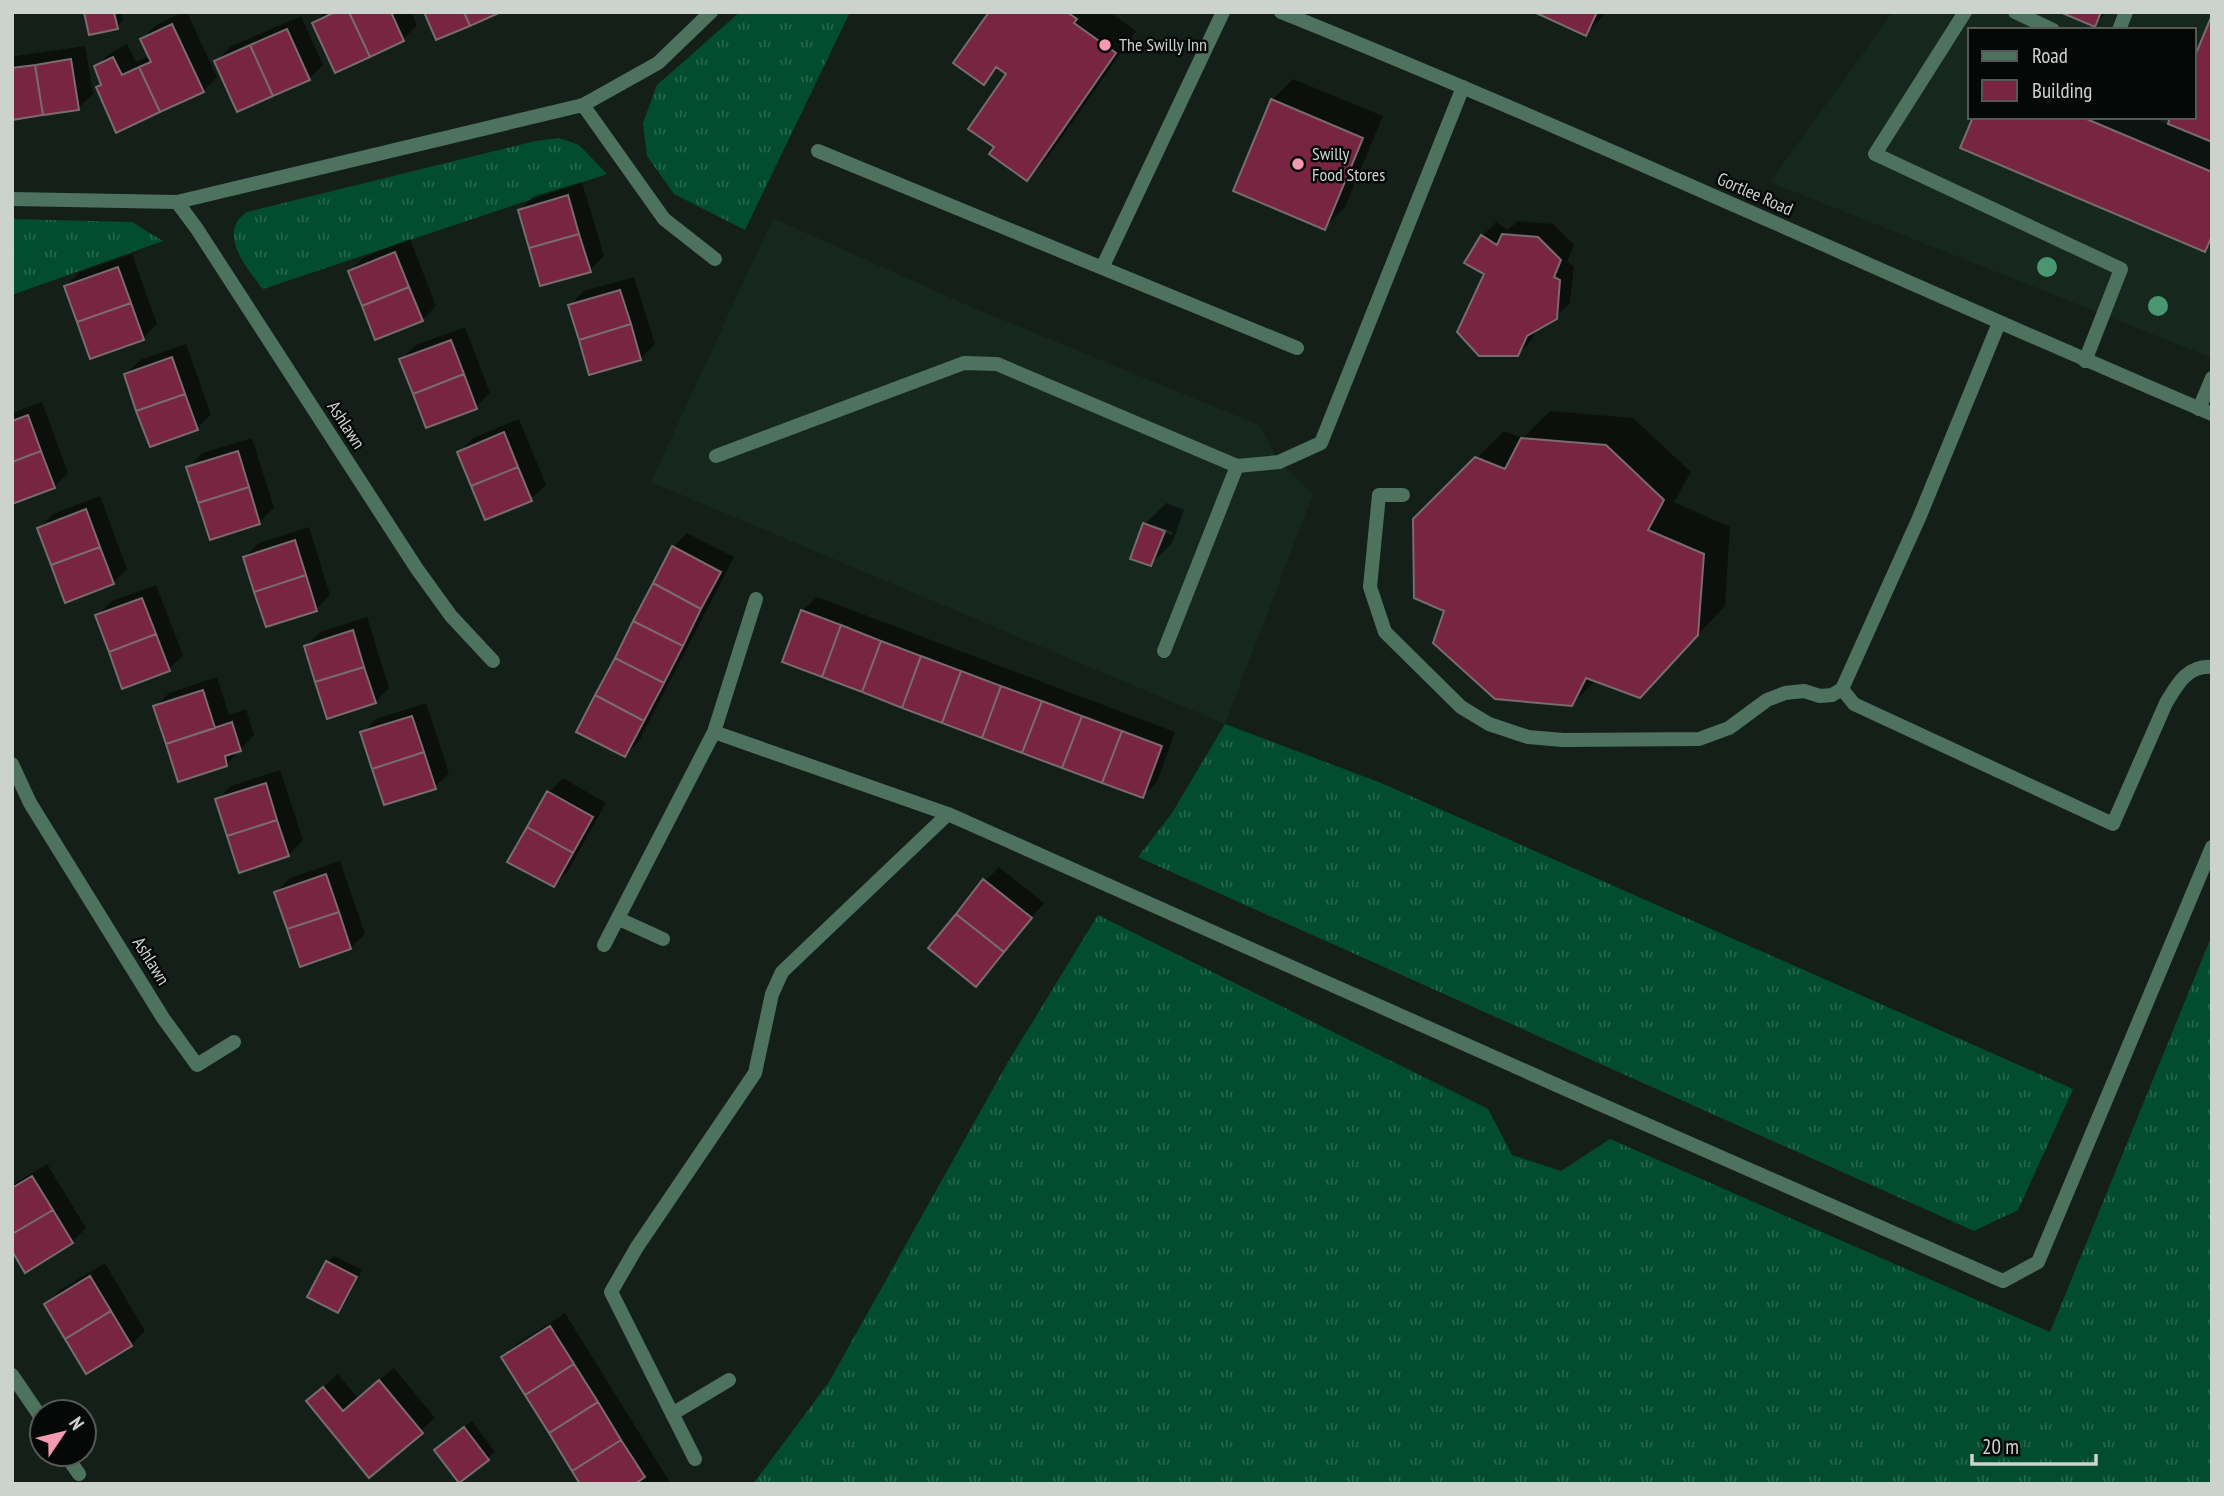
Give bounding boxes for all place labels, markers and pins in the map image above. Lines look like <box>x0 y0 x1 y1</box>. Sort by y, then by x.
place label: The Swilly Inn <box>1119 33 1207 56</box>
marker: The Swilly Inn <box>1097 37 1113 53</box>
place label: Swilly Food Stores <box>1312 142 1385 186</box>
marker: Swilly Food Stores <box>1290 156 1306 172</box>

